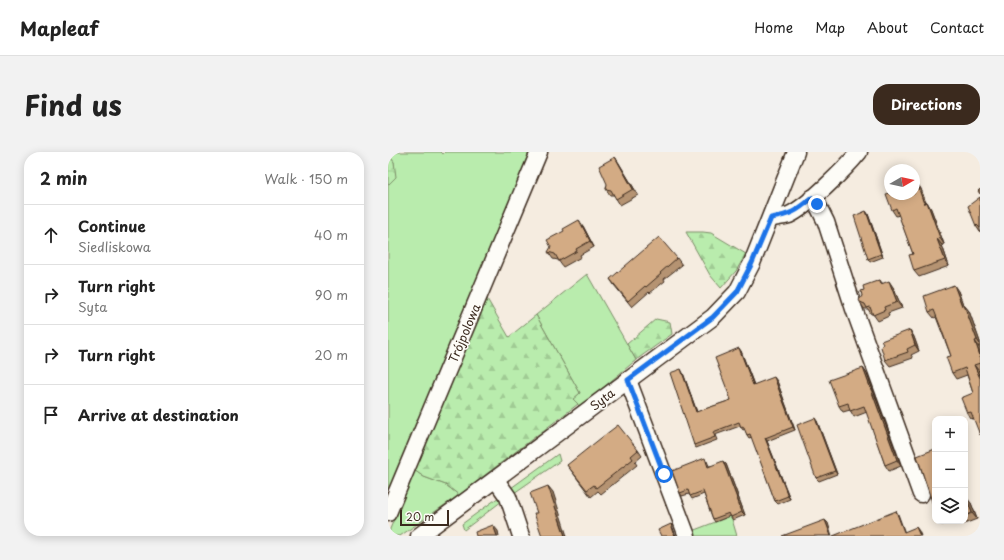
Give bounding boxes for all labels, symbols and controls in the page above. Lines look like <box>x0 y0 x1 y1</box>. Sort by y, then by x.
text: Mapleaf <box>20 14 98 42</box>
text: Home <box>754 17 793 38</box>
text: Map <box>815 17 845 38</box>
text: About <box>867 17 908 38</box>
text: Contact <box>930 17 984 38</box>
text: Find us <box>24 83 122 126</box>
button: Directions <box>873 84 980 125</box>
north arrow <box>884 164 920 200</box>
text: 2 min <box>40 165 87 191</box>
text: Walk · 150 m <box>264 169 348 188</box>
route end <box>808 195 826 213</box>
text: Continue <box>78 214 146 237</box>
icon: ahead <box>40 224 62 246</box>
text: 40 m <box>314 225 348 244</box>
text: Siedliskowa <box>78 237 151 256</box>
text: Turn right <box>78 274 155 297</box>
icon: right <box>40 284 62 306</box>
text: 90 m <box>315 285 348 304</box>
text: Syta <box>78 297 107 316</box>
street label: Trójpolowa <box>444 300 485 365</box>
text: Turn right <box>78 343 155 366</box>
icon: right <box>40 344 62 366</box>
text: 20 m <box>314 345 348 364</box>
street label: Syta <box>586 383 619 414</box>
text: Arrive at destination <box>78 403 239 426</box>
icon: arrive <box>40 404 62 426</box>
map controls <box>932 416 968 524</box>
button: + <box>932 416 968 452</box>
button: − <box>932 452 968 488</box>
route start <box>655 465 673 483</box>
button: layers <box>932 488 968 524</box>
scale bar <box>400 508 449 527</box>
text: 20 m <box>406 508 434 525</box>

